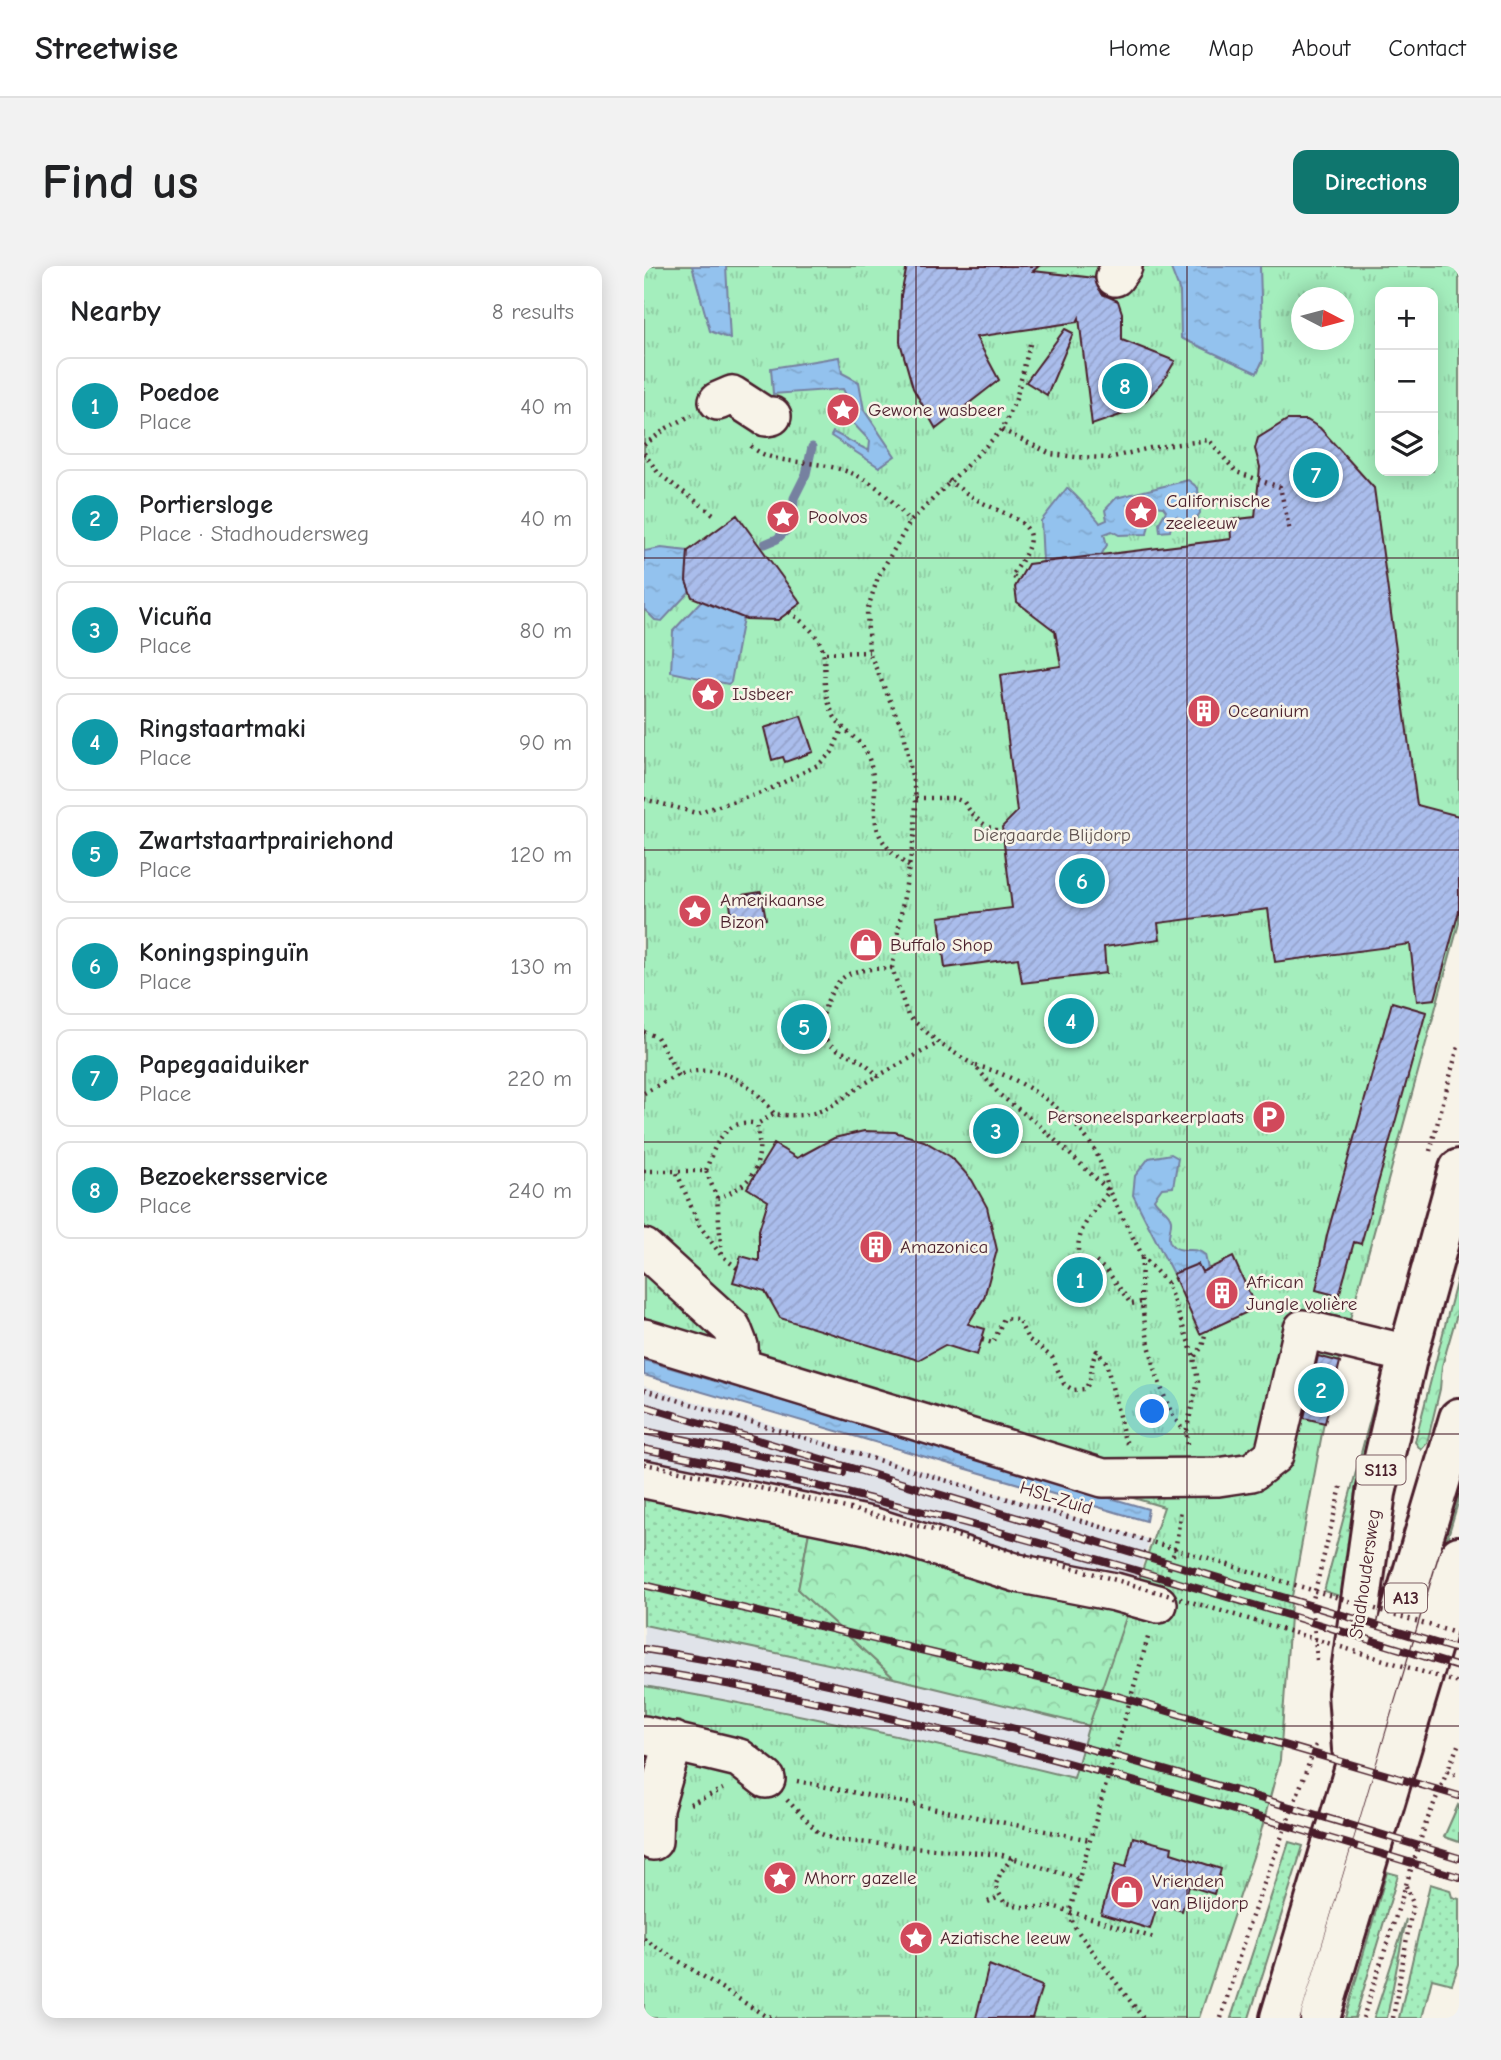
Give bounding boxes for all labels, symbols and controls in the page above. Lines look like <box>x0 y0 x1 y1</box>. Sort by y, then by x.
text: Streetwise <box>35 29 178 67</box>
text: Home <box>1109 34 1170 62</box>
text: Map <box>1208 34 1254 62</box>
text: About <box>1292 34 1350 62</box>
text: Contact <box>1388 34 1466 62</box>
button: Directions <box>1293 150 1459 214</box>
text: Find us <box>42 154 198 210</box>
north arrow <box>1291 287 1354 350</box>
map controls <box>1375 287 1438 476</box>
button: + <box>1375 287 1438 350</box>
text: Nearby <box>70 294 161 329</box>
text: 8 results <box>492 298 574 325</box>
button: − <box>1375 350 1438 413</box>
pin: 8 <box>1102 360 1148 412</box>
text: Poedoe <box>139 378 219 408</box>
place icon: Gewone wasbeer <box>824 391 862 429</box>
text: 1 <box>90 393 100 420</box>
text: 40 m <box>520 393 572 420</box>
place label: Gewone wasbeer <box>868 399 1004 421</box>
text: Place <box>139 408 191 435</box>
button: layers <box>1375 413 1438 476</box>
pin: 7 <box>1293 449 1339 501</box>
text: Portiersloge <box>139 490 273 520</box>
place label: Californische zeeleeuw <box>1166 490 1270 534</box>
place icon: Californische zeeleeuw <box>1122 493 1160 531</box>
place icon: Poolvos <box>764 498 802 536</box>
text: 2 <box>89 505 101 532</box>
text: 40 m <box>520 505 572 532</box>
place label: Poolvos <box>808 506 868 528</box>
text: Place · Stadhoudersweg <box>139 520 369 547</box>
text: Vicuña <box>139 602 212 632</box>
text: 3 <box>89 617 101 644</box>
text: 80 m <box>519 617 572 644</box>
text: Place <box>139 632 191 659</box>
place icon: IJsbeer <box>689 675 727 713</box>
place label: IJsbeer <box>732 683 793 705</box>
building icon: Oceanium <box>1185 692 1223 730</box>
place label: Oceanium <box>1228 700 1309 722</box>
text: Ringstaartmaki <box>139 714 306 744</box>
text: 4 <box>90 729 100 756</box>
text: 90 m <box>519 729 572 756</box>
text: Place <box>139 744 191 771</box>
park label: Diergaarde Blijdorp <box>973 824 1131 846</box>
text: Zwartstaartprairiehond <box>139 826 394 856</box>
text: 5 <box>89 841 101 868</box>
text: 120 m <box>510 841 572 868</box>
pin: 6 <box>1059 855 1105 907</box>
text: Place <box>139 856 191 883</box>
place label: Amerikaanse Bizon <box>720 889 824 933</box>
place icon: Amerikaanse Bizon <box>676 892 714 930</box>
shop icon: Buffalo Shop <box>847 926 885 964</box>
place label: Buffalo Shop <box>890 934 993 956</box>
text: Koningspinguïn <box>139 938 309 968</box>
text: 6 <box>89 953 101 980</box>
text: 130 m <box>511 953 572 980</box>
text: Place <box>139 968 191 995</box>
pin: 4 <box>1048 995 1094 1047</box>
pin: 5 <box>781 1001 827 1053</box>
text: Papegaaiduiker <box>139 1050 309 1080</box>
text: 7 <box>90 1065 100 1092</box>
text: 220 m <box>507 1065 572 1092</box>
text: Place <box>139 1080 191 1107</box>
parking icon: Personeelsparkeerplaats <box>1250 1098 1288 1136</box>
pin: 3 <box>973 1105 1019 1157</box>
place label: Personeelsparkeerplaats <box>1048 1106 1244 1128</box>
text: Bezoekersservice <box>139 1162 328 1192</box>
text: 8 <box>89 1177 101 1204</box>
text: 240 m <box>508 1177 572 1204</box>
text: Place <box>139 1192 191 1219</box>
building icon: Amazonica <box>857 1228 895 1266</box>
place label: Amazonica <box>900 1236 988 1258</box>
pin: 1 <box>1057 1254 1103 1306</box>
place label: African Jungle volière <box>1246 1271 1357 1315</box>
building icon: African Jungle volière <box>1203 1274 1241 1312</box>
pin: 2 <box>1298 1364 1344 1416</box>
your location <box>1135 1394 1169 1428</box>
road number: S113 <box>1356 1456 1406 1484</box>
street label: HSL-Zuid <box>1017 1477 1095 1519</box>
street label: Stadhoudersweg <box>1345 1508 1385 1640</box>
road number: A13 <box>1385 1583 1427 1612</box>
place icon: Mhorr gazelle <box>761 1859 799 1897</box>
place label: Mhorr gazelle <box>804 1867 917 1889</box>
place label: Vrienden van Blijdorp <box>1151 1870 1249 1914</box>
shop icon: Vrienden van Blijdorp <box>1108 1873 1146 1911</box>
place icon: Aziatische leeuw <box>897 1919 935 1957</box>
place label: Aziatische leeuw <box>940 1927 1071 1949</box>

